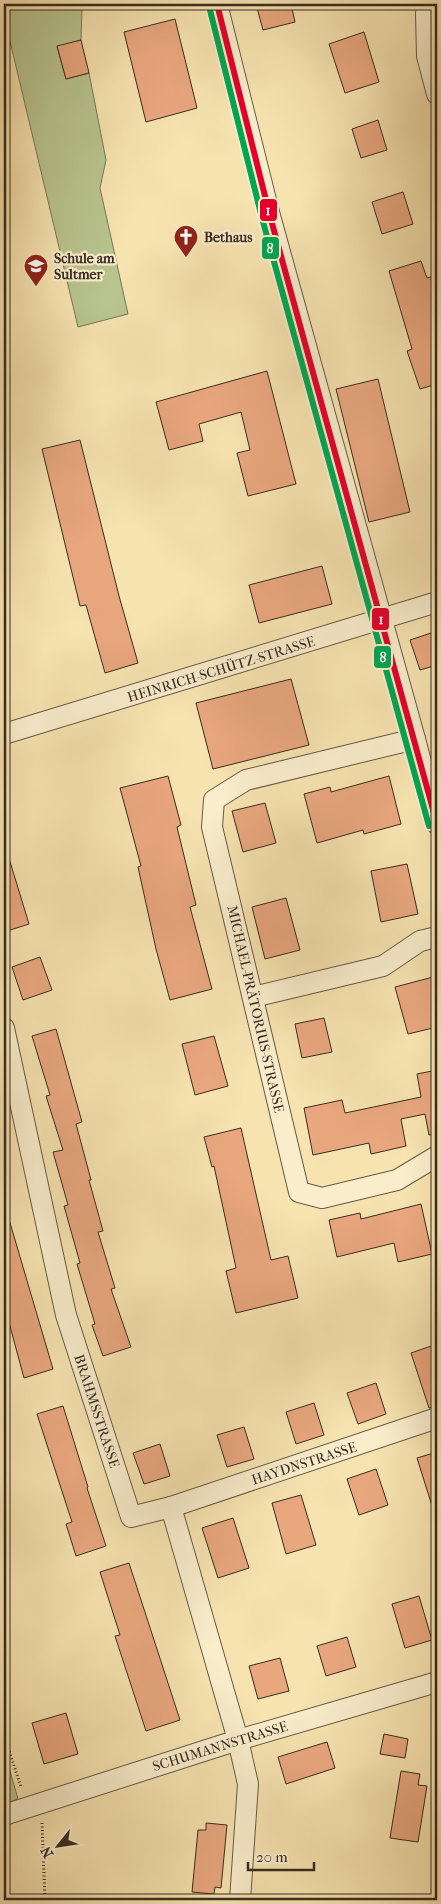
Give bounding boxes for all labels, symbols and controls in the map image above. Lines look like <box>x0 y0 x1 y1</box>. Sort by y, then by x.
line badge: 1 <box>259 198 278 222</box>
text: 1 <box>266 202 271 219</box>
church icon: Bethaus <box>173 224 199 258</box>
place label: Bethaus <box>204 229 253 246</box>
line badge: 8 <box>261 236 280 260</box>
text: 8 <box>266 240 274 257</box>
place label: Schule am Sultmer <box>54 250 115 283</box>
school or university icon: Schule am Sultmer <box>23 253 49 287</box>
line badge: 1 <box>371 607 390 631</box>
text: 1 <box>379 611 384 628</box>
street label: HEINRICH-SCHÜTZ-STRASSE <box>125 633 317 706</box>
line badge: 8 <box>373 645 392 669</box>
text: 8 <box>379 649 387 666</box>
street label: MICHAEL-PRÄTORIUS-STRASSE <box>223 904 288 1115</box>
street label: BRAHMSSTRASSE <box>70 1352 123 1470</box>
street label: HAYDNSTRASSE <box>250 1438 359 1488</box>
street label: SCHUMANNSTRASSE <box>150 1718 290 1775</box>
north arrow <box>32 1822 82 1872</box>
scale bar <box>248 1839 315 1871</box>
text: N <box>37 1843 57 1861</box>
text: 20 m <box>256 1848 288 1866</box>

